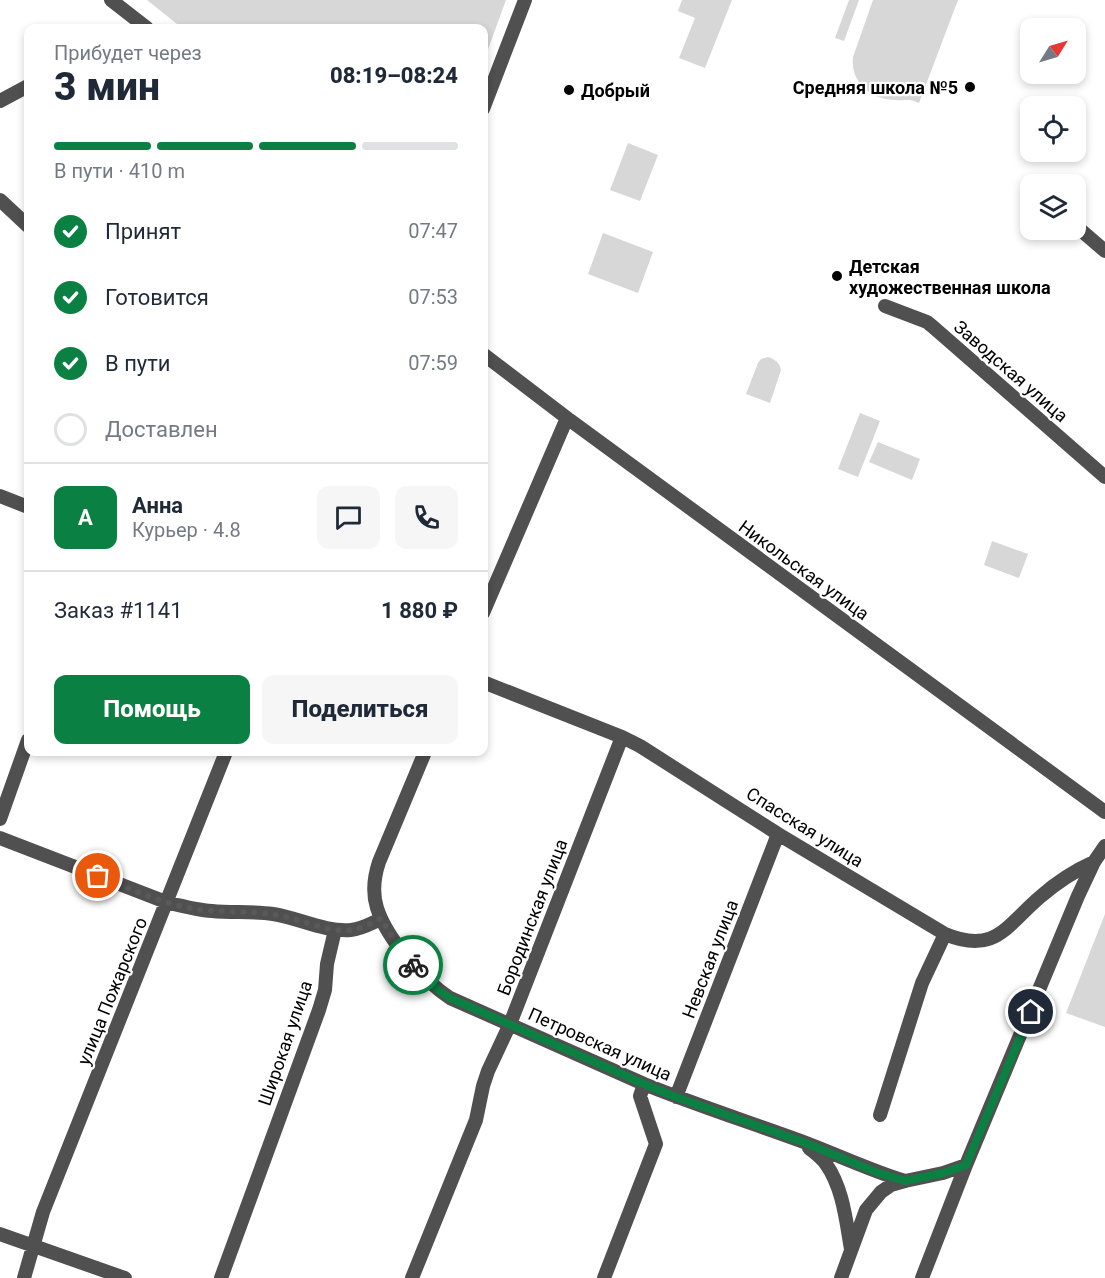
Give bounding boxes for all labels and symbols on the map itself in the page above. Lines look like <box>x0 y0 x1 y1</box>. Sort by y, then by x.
north arrow <box>1020 18 1086 84</box>
place label: Средняя школа №5 <box>793 77 958 98</box>
place label: Добрый <box>581 80 650 101</box>
marker: Средняя школа №5 <box>963 80 977 94</box>
marker: Добрый <box>562 83 576 97</box>
place label: Детская художественная школа <box>849 256 1051 298</box>
marker: Детская художественная школа <box>830 269 844 283</box>
street label: Заводская улица <box>950 316 1072 426</box>
street label: Никольская улица <box>735 516 873 624</box>
street label: Спасская улица <box>743 783 867 871</box>
street label: Бородинская улица <box>493 836 571 998</box>
pin <box>72 850 123 901</box>
street label: Невская улица <box>678 897 742 1021</box>
street label: улица Пожарского <box>73 914 151 1068</box>
courier <box>383 935 443 995</box>
street label: Широкая улица <box>254 978 316 1108</box>
pin <box>1005 986 1056 1037</box>
street label: Петровская улица <box>525 1003 675 1085</box>

